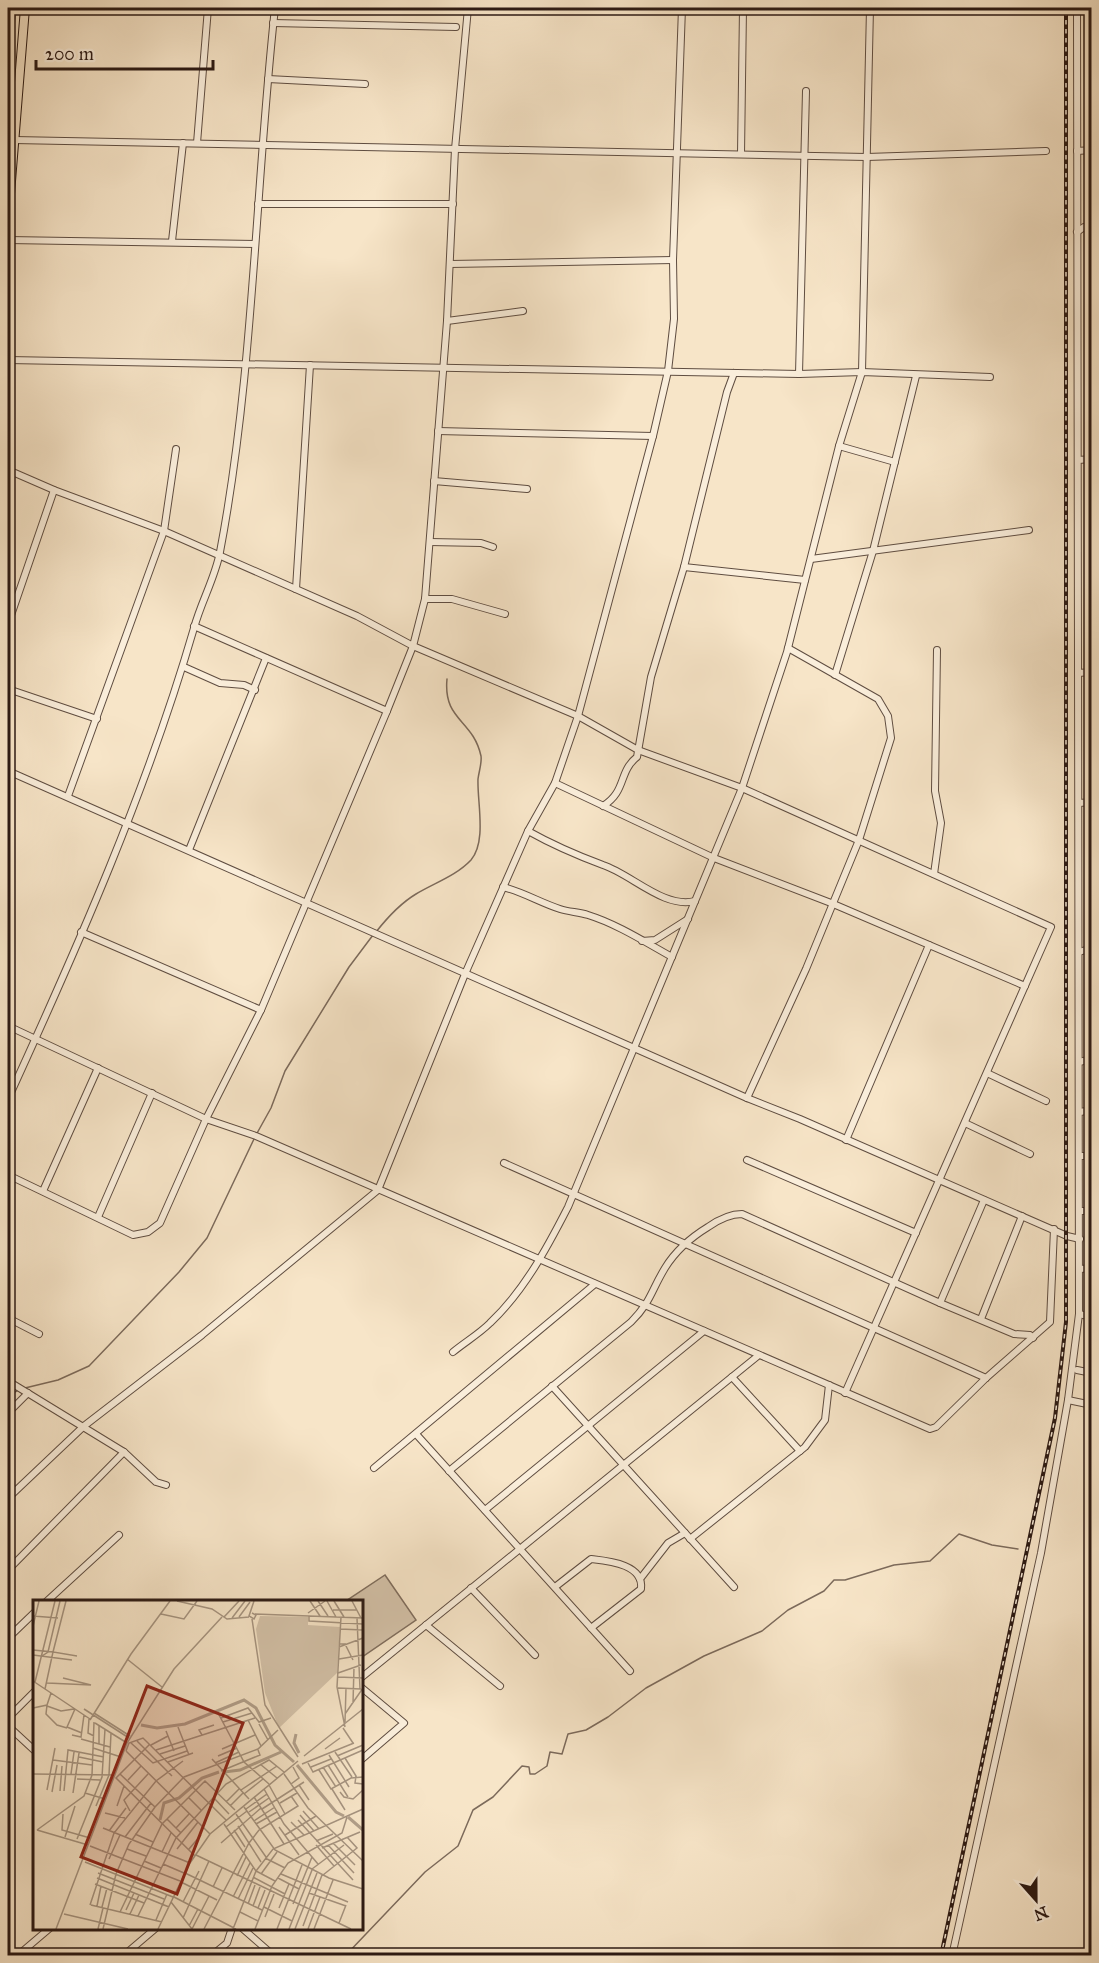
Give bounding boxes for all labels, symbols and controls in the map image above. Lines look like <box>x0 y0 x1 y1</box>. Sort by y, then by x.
scale bar <box>36 33 213 71</box>
text: 200 m <box>45 43 94 65</box>
inset map <box>33 1600 363 1930</box>
north arrow <box>1006 1870 1066 1930</box>
text: N <box>1031 1902 1051 1925</box>

